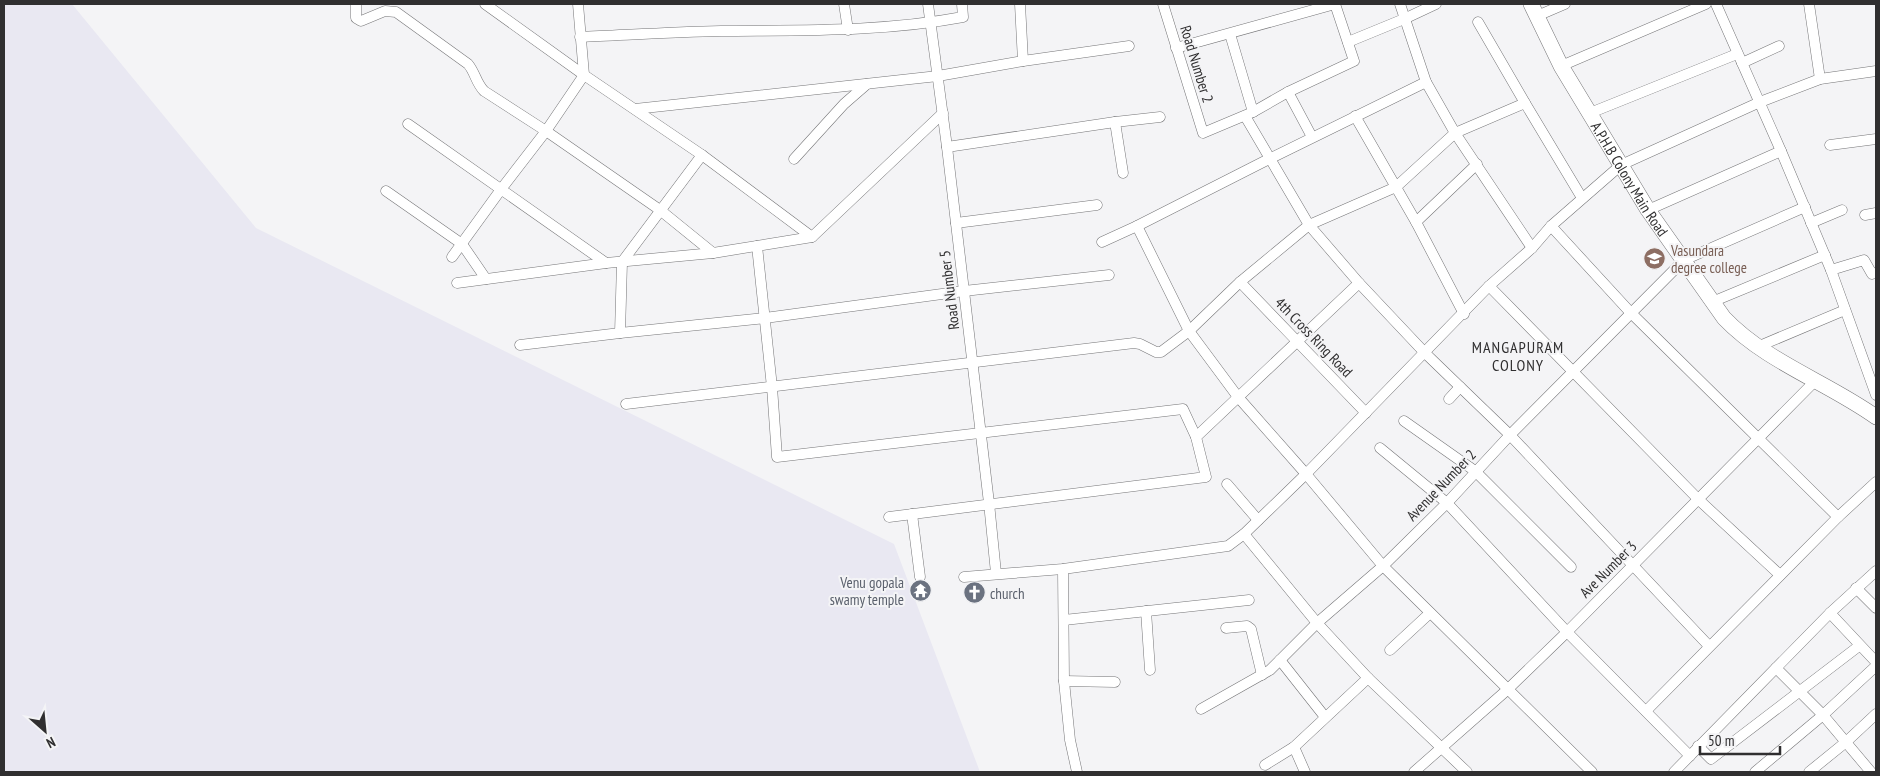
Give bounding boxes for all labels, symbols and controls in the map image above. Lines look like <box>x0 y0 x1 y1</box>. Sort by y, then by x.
street label: Road Number 2 <box>1176 23 1218 105</box>
street label: A.P.H.B Colony Main Road <box>1587 118 1673 240</box>
place label: Vasundara degree college <box>1670 241 1747 277</box>
school or university icon: Vasundara degree college <box>1643 247 1667 271</box>
street label: Road Number 5 <box>935 249 963 331</box>
street label: 4th Cross Ring Road <box>1271 293 1357 381</box>
district label: MANGAPURAM COLONY <box>1472 337 1564 375</box>
street label: Avenue Number 2 <box>1402 445 1480 525</box>
street label: Ave Number 3 <box>1576 537 1640 601</box>
place label: Venu gopala swamy temple <box>830 573 904 609</box>
temple icon: Venu gopala swamy temple <box>908 579 932 603</box>
church icon: church <box>962 581 986 605</box>
place label: church <box>990 584 1025 603</box>
north arrow <box>20 706 70 756</box>
scale bar <box>1700 724 1780 756</box>
text: 50 m <box>1708 731 1734 750</box>
text: N <box>43 733 58 752</box>

